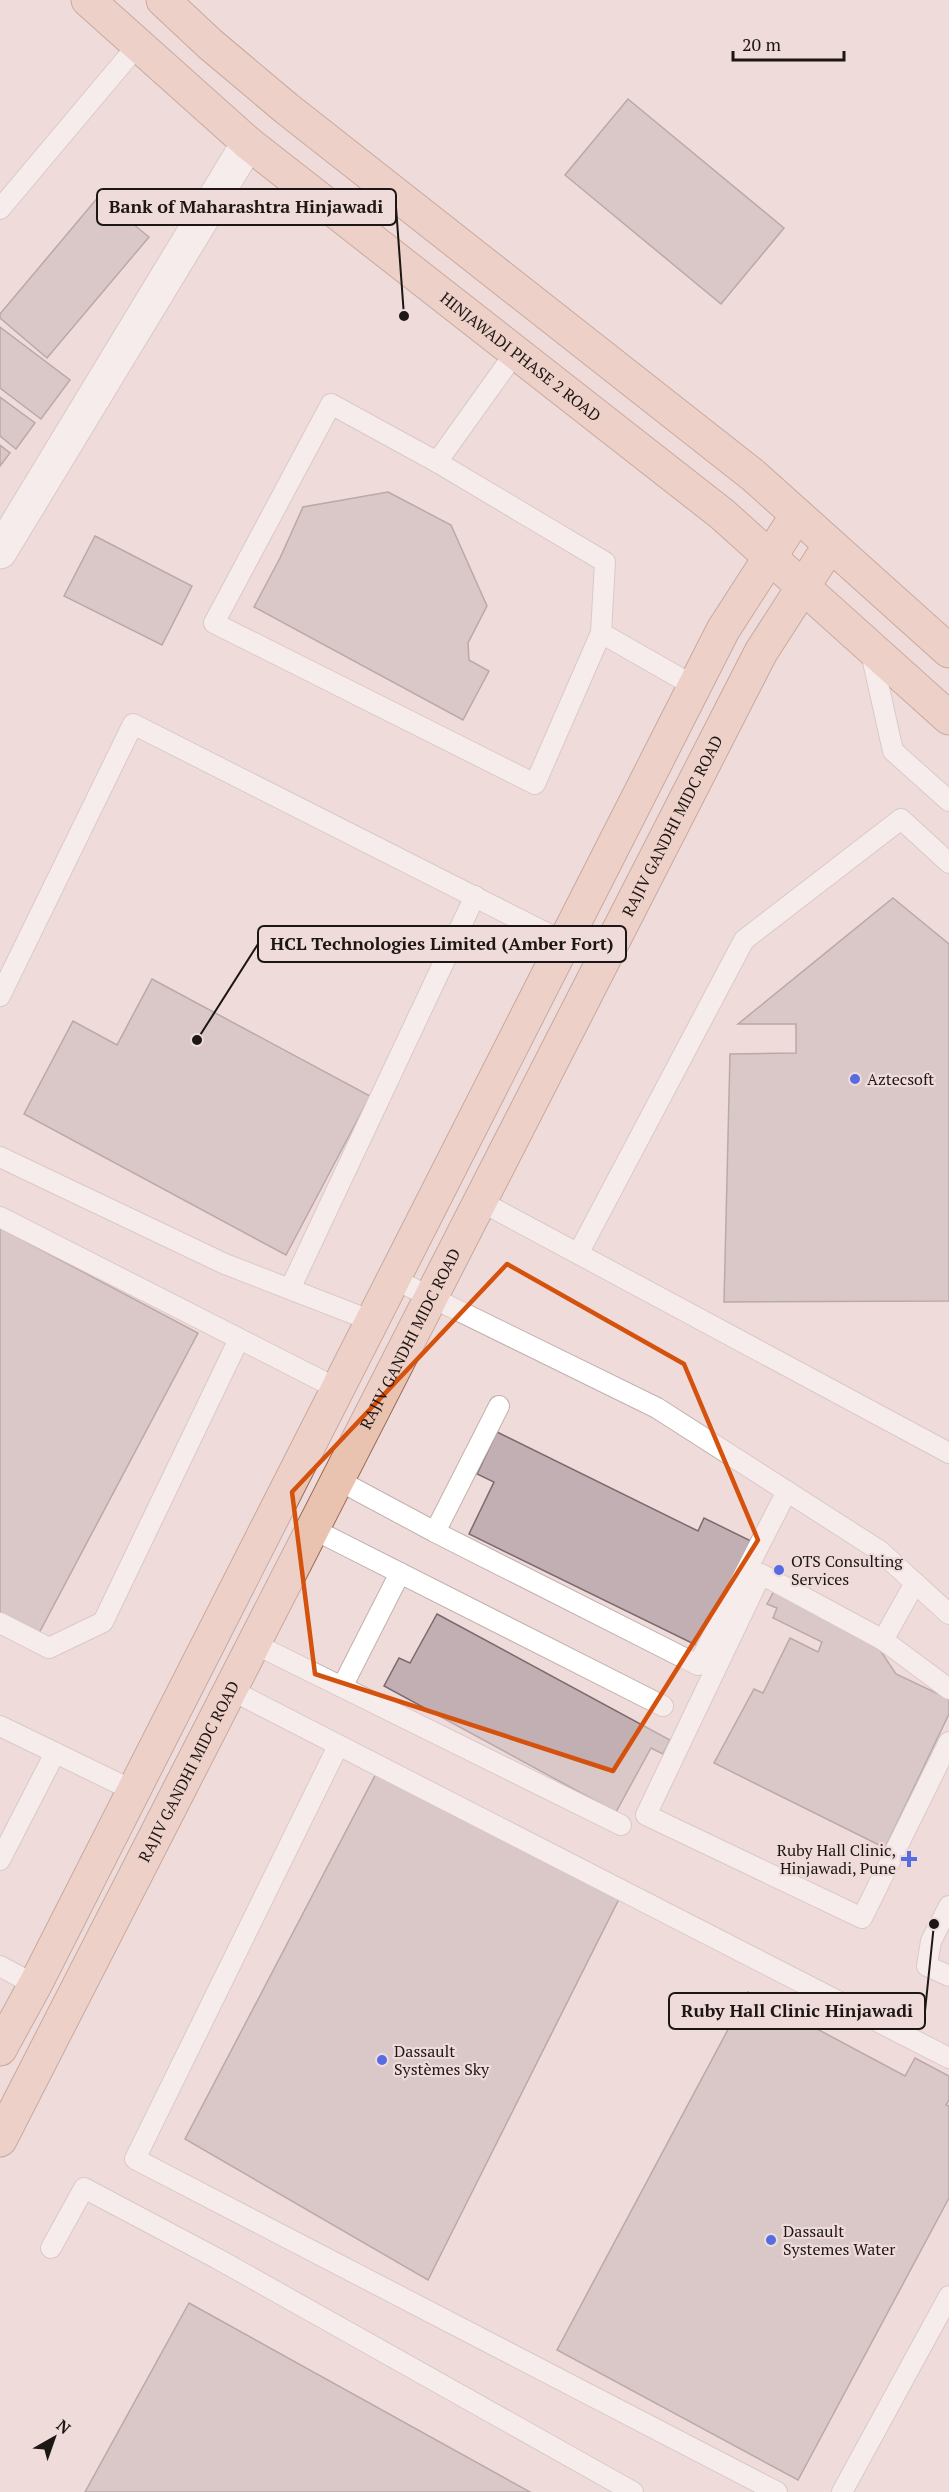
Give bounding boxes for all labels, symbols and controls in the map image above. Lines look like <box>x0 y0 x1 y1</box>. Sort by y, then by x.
scale bar <box>733 24 844 62</box>
text: 20 m <box>742 32 782 56</box>
callout: Bank of Maharashtra Hinjawadi <box>97 189 396 225</box>
text: Bank of Maharashtra Hinjawadi <box>109 194 383 218</box>
street label: HINJAWADI PHASE 2 ROAD <box>436 287 606 426</box>
street label: RAJIV GANDHI MIDC ROAD <box>617 731 728 920</box>
callout: HCL Technologies Limited (Amber Fort) <box>258 926 626 962</box>
text: HCL Technologies Limited (Amber Fort) <box>270 931 614 955</box>
place label: Aztecsoft <box>867 1068 934 1090</box>
marker: Aztecsoft <box>848 1072 862 1086</box>
street label: RAJIV GANDHI MIDC ROAD <box>354 1244 465 1433</box>
place label: OTS Consulting Services <box>791 1550 903 1590</box>
marker: OTS Consulting Services <box>772 1563 786 1577</box>
street label: RAJIV GANDHI MIDC ROAD <box>133 1677 244 1866</box>
place label: Ruby Hall Clinic, Hinjawadi, Pune <box>777 1839 896 1879</box>
marker: Ruby Hall Clinic, Hinjawadi, Pune <box>900 1850 918 1868</box>
callout: Ruby Hall Clinic Hinjawadi <box>669 1993 925 2029</box>
text: Ruby Hall Clinic Hinjawadi <box>681 1998 913 2022</box>
place label: Dassault Systèmes Sky <box>394 2040 490 2080</box>
marker: Dassault Systèmes Sky <box>375 2053 389 2067</box>
place label: Dassault Systemes Water <box>783 2220 896 2260</box>
marker: Dassault Systemes Water <box>764 2233 778 2247</box>
north arrow <box>24 2408 84 2468</box>
text: N <box>52 2414 75 2439</box>

